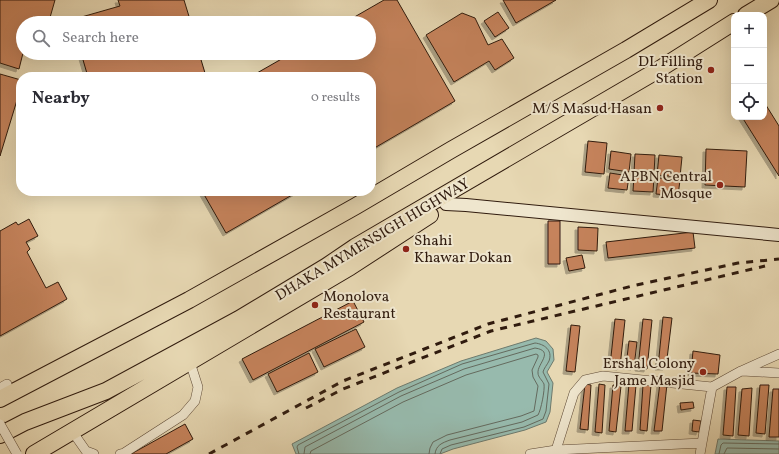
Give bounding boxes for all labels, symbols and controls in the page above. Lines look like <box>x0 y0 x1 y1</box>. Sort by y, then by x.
map controls <box>731 12 767 120</box>
button: + <box>731 12 767 48</box>
search box <box>16 16 376 60</box>
icon: search <box>30 27 52 49</box>
text: Search here <box>62 28 139 49</box>
button: − <box>731 48 767 84</box>
place label: DL Filling Station <box>638 52 703 90</box>
marker: DL Filling Station <box>706 65 716 75</box>
button: locate <box>731 84 767 120</box>
text: Nearby <box>32 87 90 110</box>
text: 0 results <box>311 89 360 107</box>
place label: M/S Masud Hasan <box>532 99 652 120</box>
marker: M/S Masud Hasan <box>655 103 665 113</box>
place label: APBN Central Mosque <box>620 167 712 205</box>
street label: DHAKA MYMENSIGH HIGHWAY <box>272 174 474 307</box>
marker: APBN Central Mosque <box>715 180 725 190</box>
place label: Shahi Khawar Dokan <box>414 231 512 269</box>
marker: Shahi Khawar Dokan <box>401 244 411 254</box>
place label: Monolova Restaurant <box>323 287 396 325</box>
marker: Monolova Restaurant <box>310 300 320 310</box>
place label: Ershal Colony Jame Masjid <box>603 354 695 392</box>
marker: Ershal Colony Jame Masjid <box>698 367 708 377</box>

